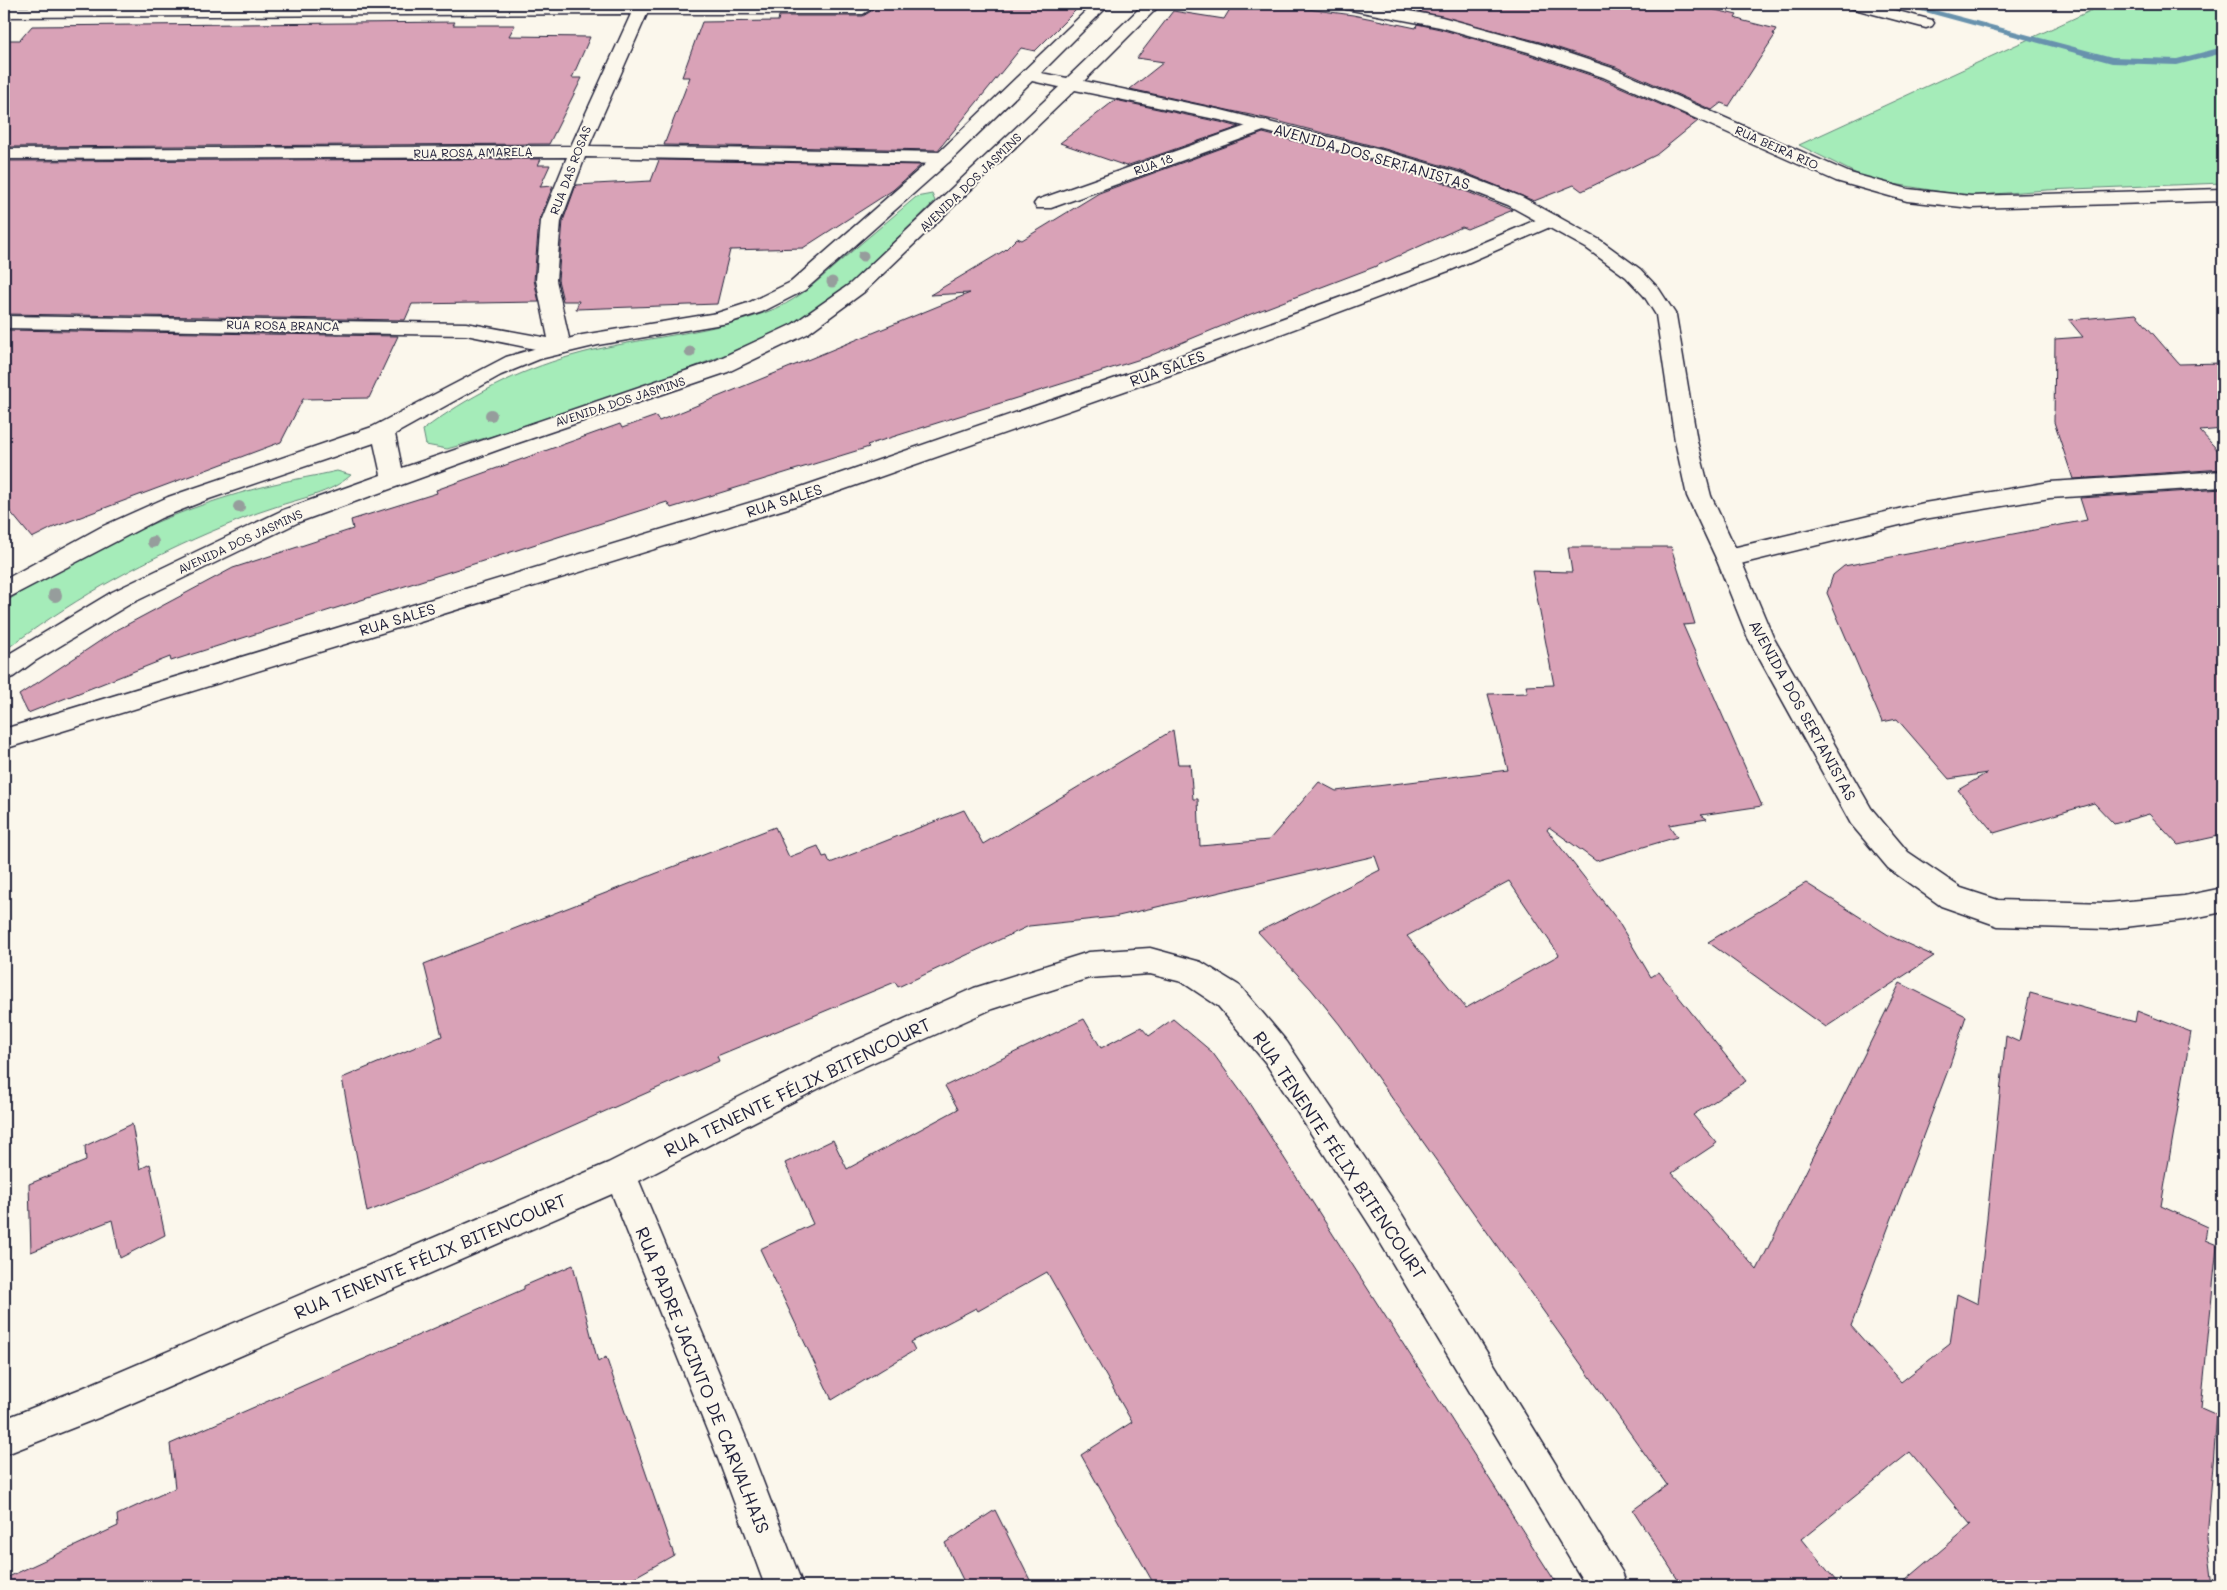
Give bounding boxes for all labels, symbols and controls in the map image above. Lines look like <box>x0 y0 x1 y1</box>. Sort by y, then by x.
street label: AVENIDA DOS SERTANISTAS <box>1271 118 1473 194</box>
street label: RUA BEIRA RIO <box>1733 121 1821 173</box>
street label: RUA DAS ROSAS <box>546 123 594 217</box>
street label: AVENIDA DOS JASMINS <box>916 129 1025 235</box>
street label: RUA ROSA AMARELA <box>413 143 533 161</box>
street label: RUA 18 <box>1131 150 1175 178</box>
street label: RUA ROSA BRANCA <box>226 316 340 334</box>
street label: RUA SALES <box>1127 345 1207 391</box>
street label: AVENIDA DOS JASMINS <box>553 372 687 430</box>
street label: RUA SALES <box>744 478 824 522</box>
street label: AVENIDA DOS JASMINS <box>175 505 305 577</box>
street label: RUA SALES <box>357 598 437 640</box>
street label: AVENIDA DOS SERTANISTAS <box>1745 616 1861 804</box>
street label: RUA TENENTE FÉLIX BITENCOURT <box>660 1012 934 1162</box>
street label: RUA TENENTE FÉLIX BITENCOURT <box>1248 1026 1432 1284</box>
street label: RUA TENENTE FÉLIX BITENCOURT <box>290 1188 570 1324</box>
street label: RUA PADRE JACINTO DE CARVALHAIS <box>630 1223 776 1537</box>

